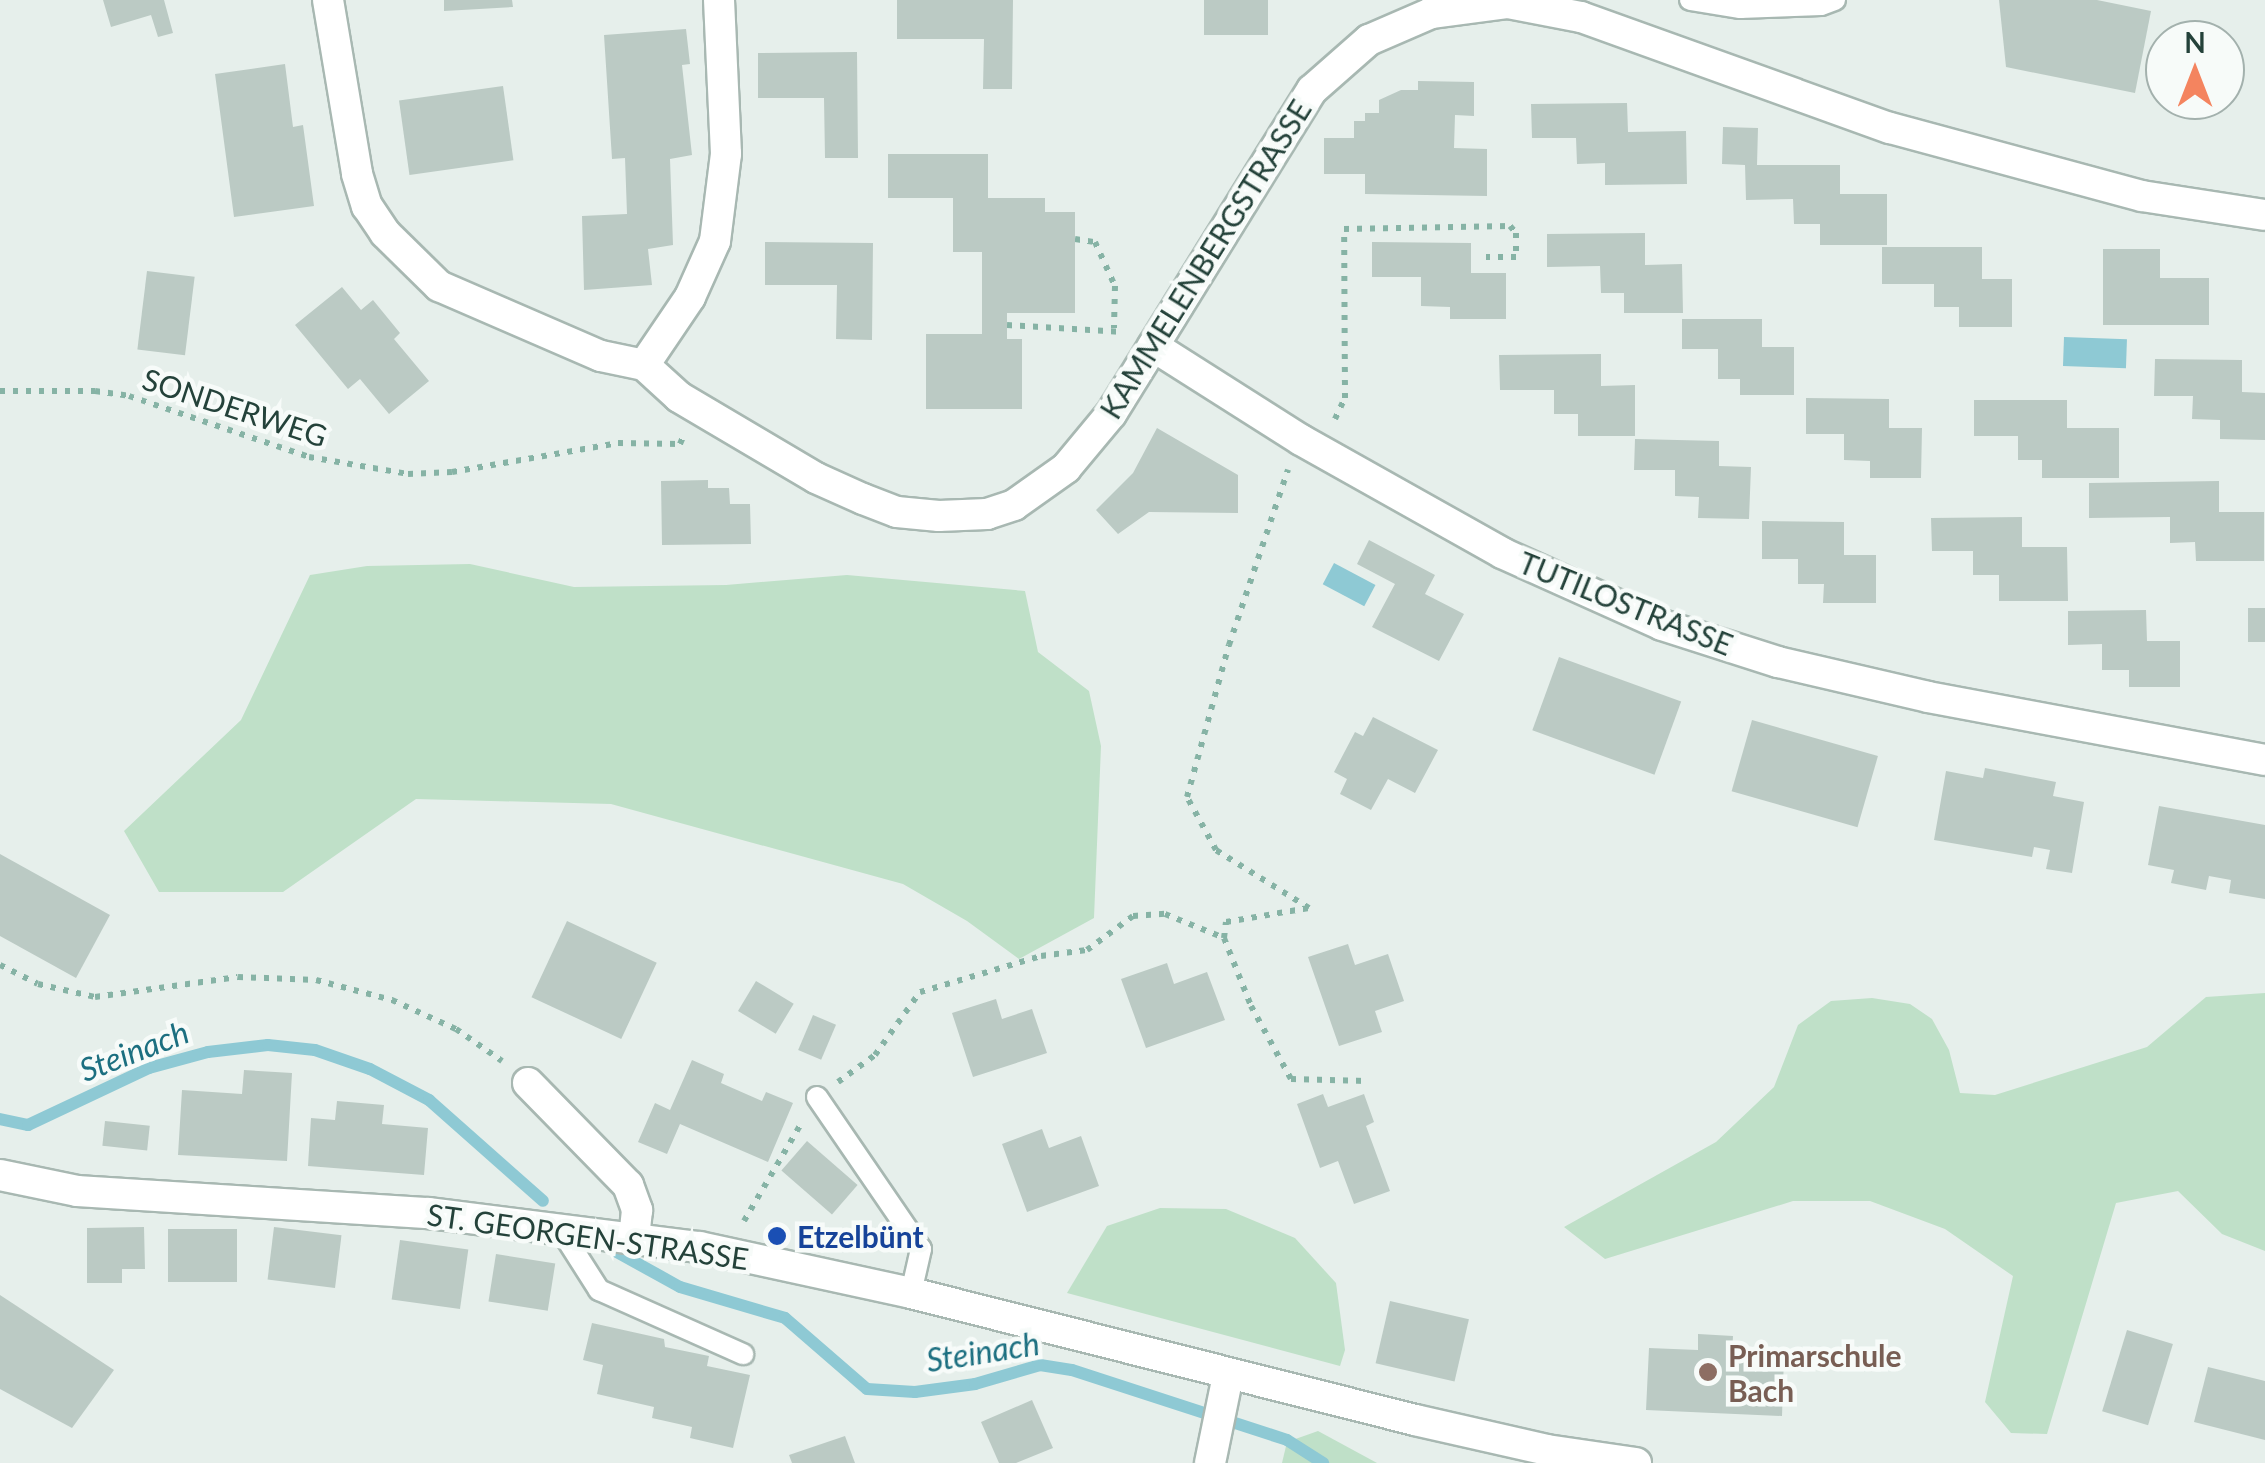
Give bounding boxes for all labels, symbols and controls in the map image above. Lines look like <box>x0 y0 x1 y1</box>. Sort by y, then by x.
north arrow <box>2145 20 2245 120</box>
text: N <box>2184 25 2206 59</box>
street label: KAMMELENBERGSTRASSE <box>1092 93 1318 425</box>
street label: SONDERWEG <box>138 360 332 454</box>
street label: TUTILOSTRASSE <box>1514 544 1738 662</box>
water label: Steinach <box>74 1013 194 1089</box>
street label: ST. GEORGEN-STRASSE <box>425 1196 751 1276</box>
place label: Etzelbünt <box>797 1218 924 1254</box>
marker: Etzelbünt <box>766 1225 788 1247</box>
water label: Steinach <box>924 1324 1042 1380</box>
place label: Primarschule Bach <box>1728 1337 1902 1408</box>
marker: Primarschule Bach <box>1697 1361 1719 1383</box>

